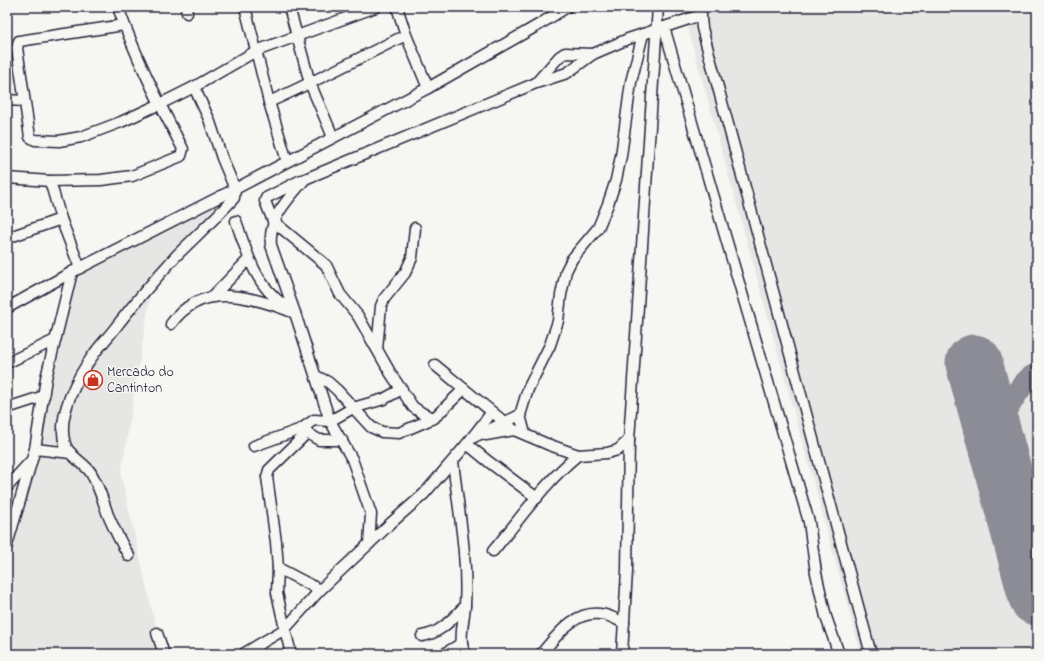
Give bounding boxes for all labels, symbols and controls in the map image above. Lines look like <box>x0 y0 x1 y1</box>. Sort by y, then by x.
place label: Mercado do Cantinton <box>107 362 174 399</box>
shop icon: Mercado do Cantinton <box>82 369 104 391</box>

